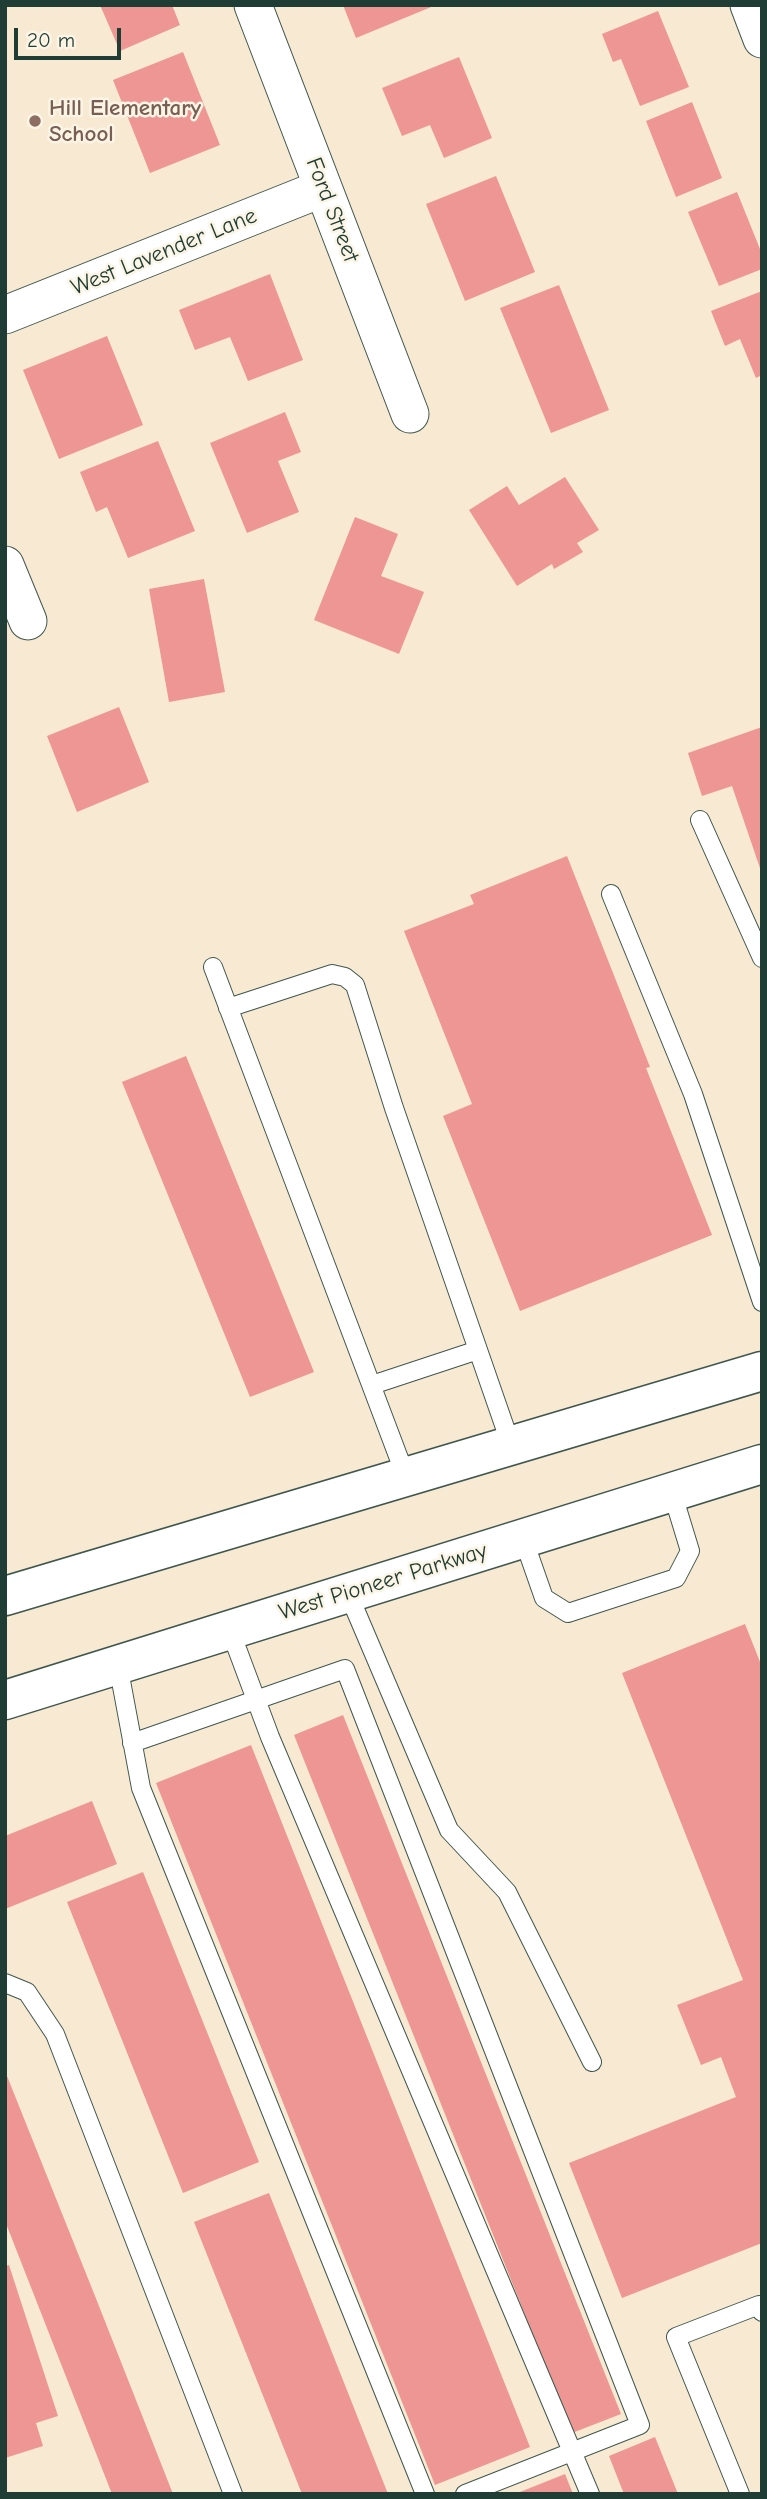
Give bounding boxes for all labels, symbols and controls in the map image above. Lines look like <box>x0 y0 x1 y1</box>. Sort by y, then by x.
scale bar <box>18 14 124 58</box>
text: 20 m <box>27 28 75 52</box>
place label: Hill Elementary School <box>49 94 201 148</box>
marker: Hill Elementary School <box>27 113 43 129</box>
street label: Ford Street <box>299 154 365 266</box>
street label: West Lavender Lane <box>67 202 261 302</box>
street label: West Pioneer Parkway <box>276 1537 490 1627</box>

